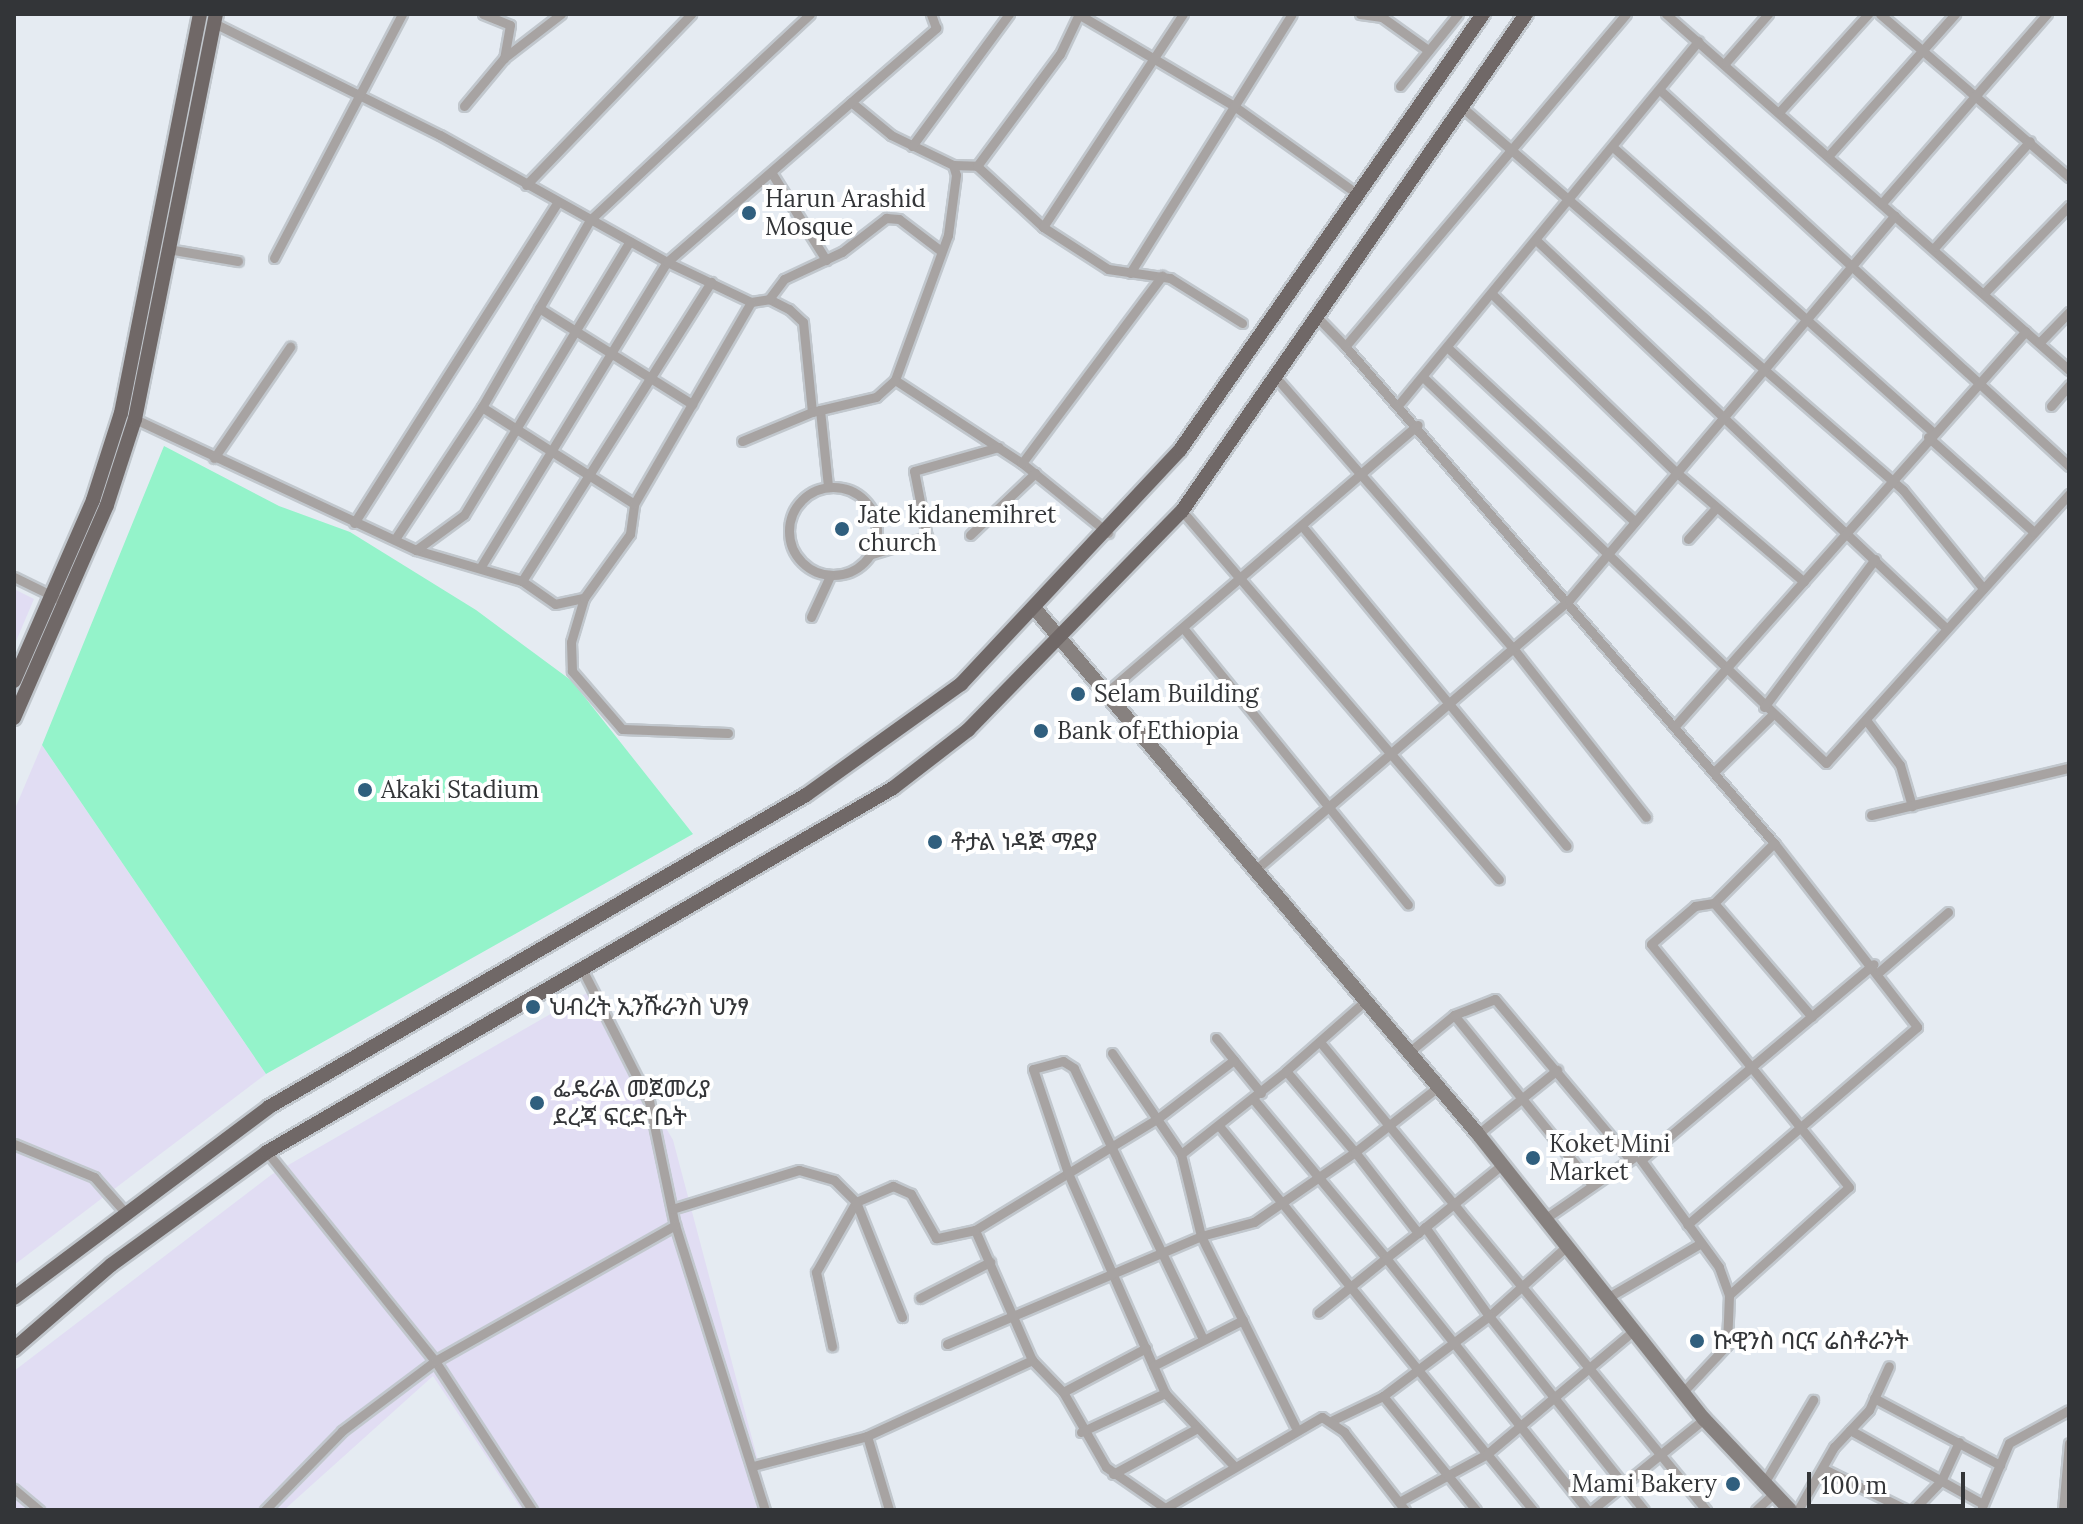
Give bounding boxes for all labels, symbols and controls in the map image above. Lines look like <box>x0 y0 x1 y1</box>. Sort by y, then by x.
place label: Harun Arashid Mosque <box>765 185 926 241</box>
marker: Harun Arashid Mosque <box>740 204 758 222</box>
place label: Jate kidanemihret church <box>858 501 1056 557</box>
marker: Jate kidanemihret church <box>833 520 851 538</box>
place label: Selam Building <box>1094 680 1259 708</box>
marker: Selam Building <box>1069 685 1087 703</box>
place label: Bank of Ethiopia <box>1057 717 1239 745</box>
marker: Bank of Ethiopia <box>1032 722 1050 740</box>
place label: Akaki Stadium <box>381 776 539 804</box>
marker: Akaki Stadium <box>356 781 374 799</box>
place label: ቶታል ነዳጅ ማደያ <box>951 828 1097 856</box>
marker: ቶታል ነዳጅ ማደያ <box>926 833 944 851</box>
place label: ህብረት ኢንሹራንስ ህንፃ <box>549 993 749 1021</box>
marker: ህብረት ኢንሹራንስ ህንፃ <box>524 998 542 1016</box>
place label: ፌዴራል መጀመሪያ ደረጃ ፍርድ ቤት <box>553 1075 711 1131</box>
marker: ፌዴራል መጀመሪያ ደረጃ ፍርድ ቤት <box>528 1094 546 1112</box>
place label: Koket Mini Market <box>1549 1130 1670 1186</box>
marker: Koket Mini Market <box>1524 1149 1542 1167</box>
place label: ኩዊንስ ባርና ሬስቶራንት <box>1713 1327 1909 1355</box>
marker: ኩዊንስ ባርና ሬስቶራንት <box>1688 1332 1706 1350</box>
scale bar <box>1811 1456 1969 1506</box>
place label: Mami Bakery <box>1572 1470 1717 1498</box>
text: 100 m <box>1821 1470 1887 1501</box>
marker: Mami Bakery <box>1724 1475 1742 1493</box>

